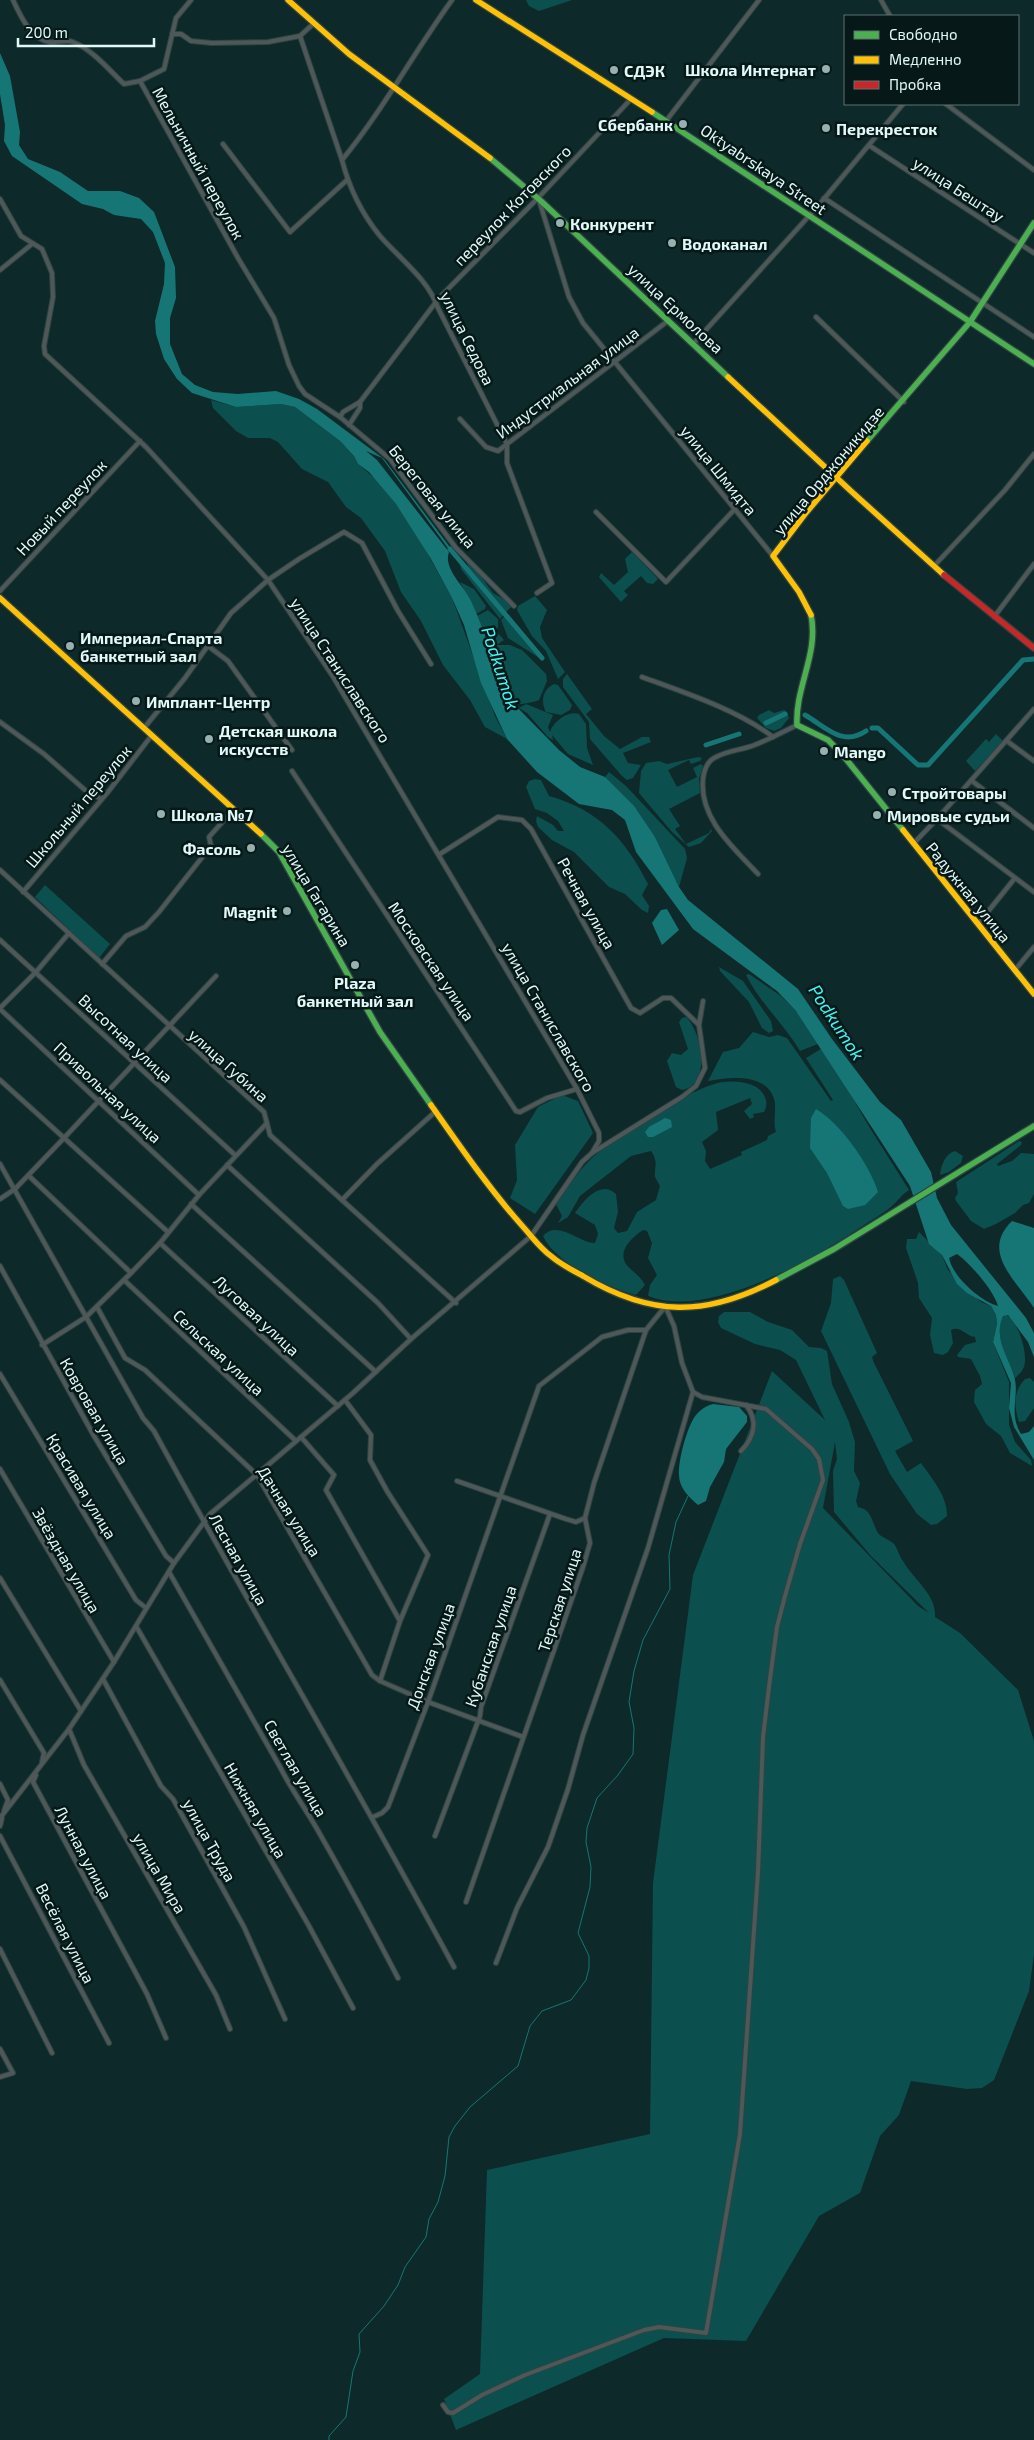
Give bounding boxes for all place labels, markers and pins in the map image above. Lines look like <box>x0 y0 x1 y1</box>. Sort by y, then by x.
place label: Школа Интернат <box>685 60 816 79</box>
place label: СДЭК <box>624 61 665 80</box>
marker: Школа Интернат <box>820 63 832 75</box>
marker: СДЭК <box>608 64 620 76</box>
place label: Сбербанк <box>598 115 673 134</box>
marker: Сбербанк <box>677 118 689 130</box>
place label: Перекресток <box>836 119 937 138</box>
marker: Перекресток <box>820 122 832 134</box>
place label: Конкурент <box>570 214 654 233</box>
marker: Конкурент <box>554 217 566 229</box>
place label: Водоканал <box>682 234 768 253</box>
marker: Водоканал <box>666 237 678 249</box>
place label: Империал-Спарта банкетный зал <box>80 628 222 665</box>
marker: Империал-Спарта банкетный зал <box>64 640 76 652</box>
place label: Имплант-Центр <box>146 692 270 711</box>
marker: Имплант-Центр <box>130 695 142 707</box>
place label: Детская школа искусств <box>219 721 337 758</box>
marker: Детская школа искусств <box>203 733 215 745</box>
place label: Mango <box>834 742 886 761</box>
marker: Mango <box>818 745 830 757</box>
place label: Стройтовары <box>902 783 1007 802</box>
marker: Стройтовары <box>886 786 898 798</box>
place label: Школа №7 <box>171 805 254 824</box>
place label: Мировые судьи <box>887 806 1010 825</box>
marker: Школа №7 <box>155 808 167 820</box>
marker: Мировые судьи <box>871 809 883 821</box>
place label: Фасоль <box>183 839 241 858</box>
marker: Фасоль <box>245 842 257 854</box>
place label: Magnit <box>223 902 277 921</box>
marker: Magnit <box>281 905 293 917</box>
marker: Plaza банкетный зал <box>349 959 361 971</box>
place label: Plaza банкетный зал <box>297 973 413 1010</box>

